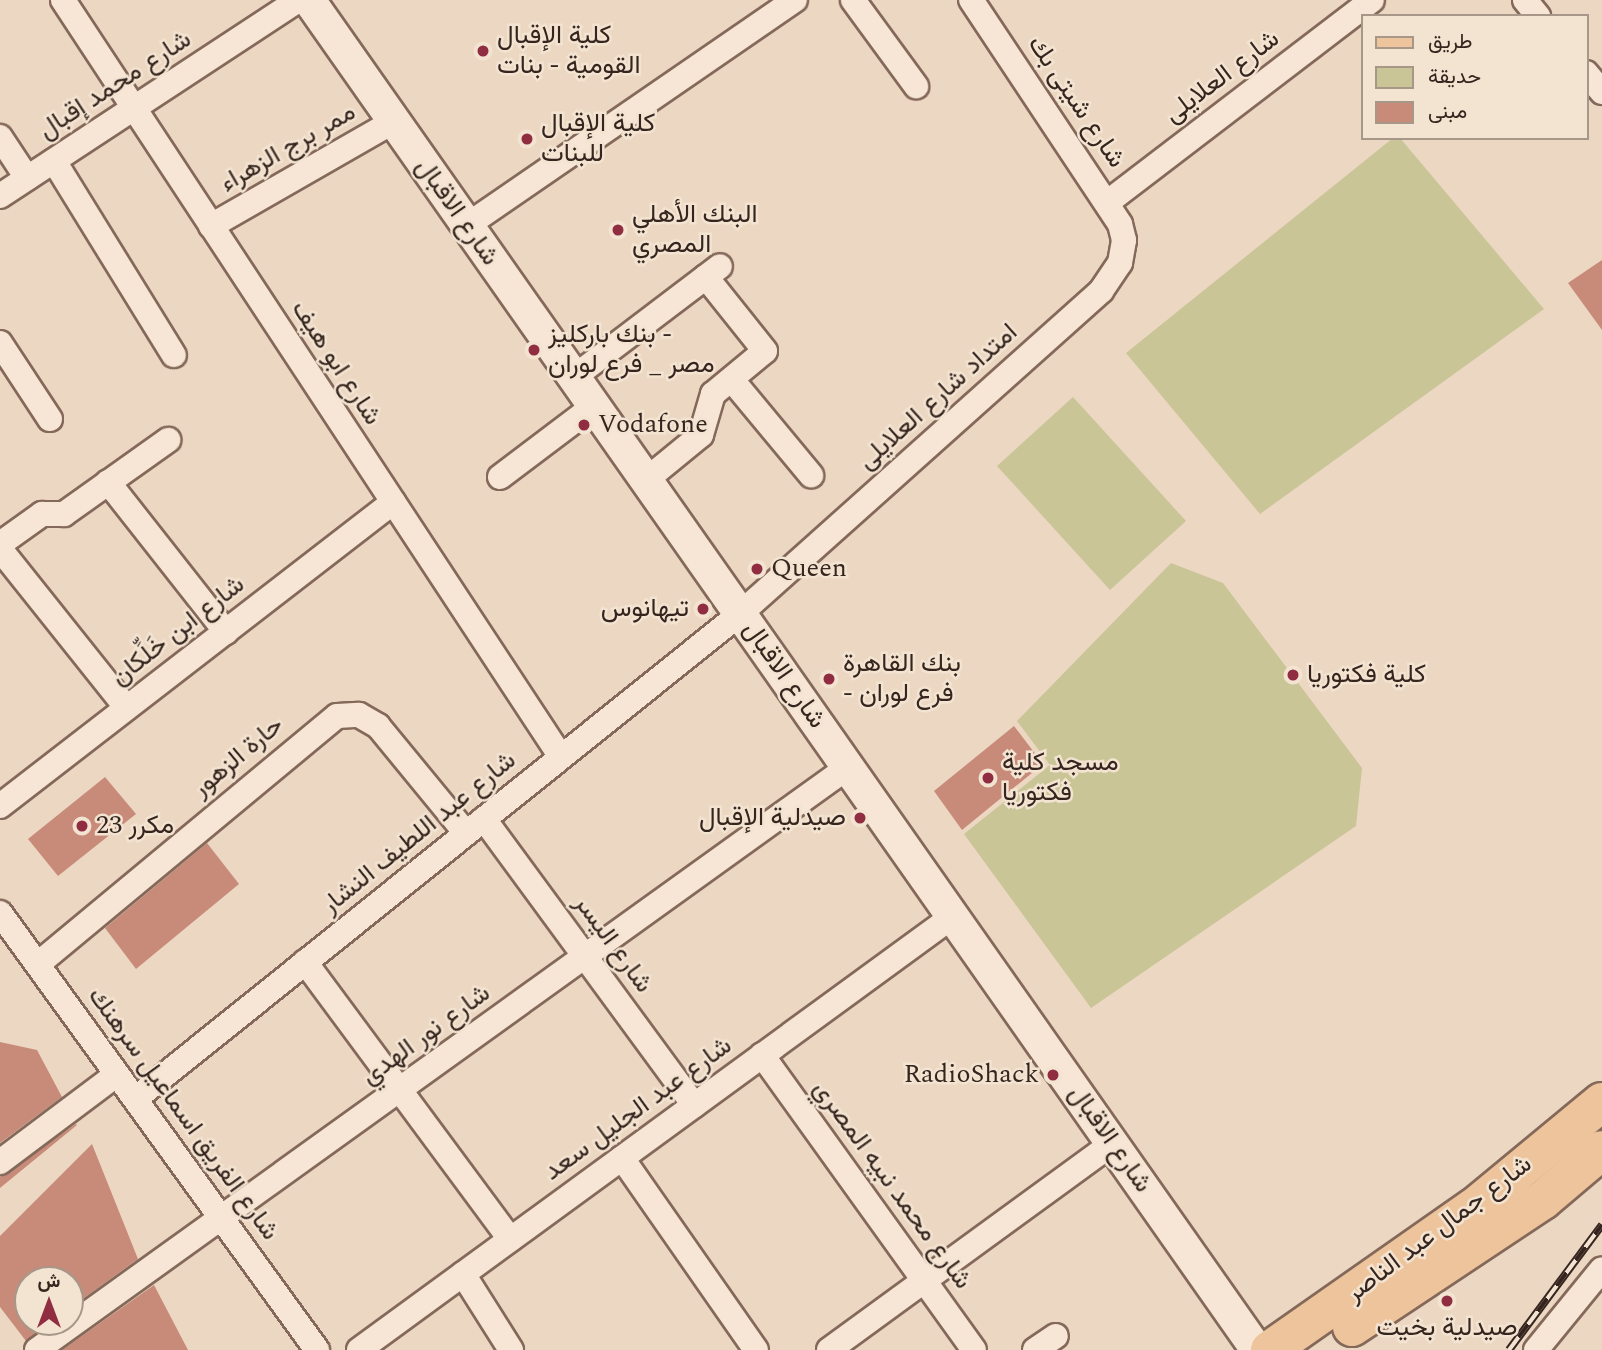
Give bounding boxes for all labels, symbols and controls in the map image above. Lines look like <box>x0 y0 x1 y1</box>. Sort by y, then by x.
legend <box>1360 14 1588 140</box>
place label: كلية الإقبال القومية - بنات <box>497 20 641 82</box>
street label: شارع محمد إقبال <box>33 24 197 146</box>
street label: شارع العلايلى <box>1158 24 1286 130</box>
text: طريق <box>1428 26 1473 58</box>
street label: شارع شيتى بك <box>1020 30 1132 174</box>
marker: كلية الإقبال القومية - بنات <box>475 43 491 59</box>
text: حديقة <box>1428 61 1481 93</box>
text: مبنى <box>1428 96 1467 128</box>
street label: ممر برج الزهراء <box>215 97 361 199</box>
place label: كلية الإقبال للبنات <box>541 108 655 170</box>
marker: كلية الإقبال للبنات <box>519 131 535 147</box>
street label: شارع الاقبال <box>409 152 505 272</box>
place label: البنك الأهلي المصري <box>632 199 757 260</box>
marker: البنك الأهلي المصري <box>610 222 626 238</box>
street label: شارع ابو هيف <box>284 295 388 431</box>
street label: امتداد شارع العلايلى <box>852 317 1024 477</box>
place label: بنك باركليز - مصر _ فرع لوران <box>548 319 715 380</box>
marker: بنك باركليز - مصر _ فرع لوران <box>526 342 542 358</box>
place label: Vodafone <box>598 409 708 441</box>
marker: Vodafone <box>576 417 592 433</box>
place label: Queen <box>771 553 847 585</box>
marker: Queen <box>749 561 765 577</box>
street label: شارع ابن خَلِّكان <box>105 569 251 693</box>
place label: تيهانوس <box>601 593 689 625</box>
marker: تيهانوس <box>695 601 711 617</box>
street label: شارع الاقبال <box>736 615 832 735</box>
place label: بنك القاهرة - فرع لوران <box>843 648 961 710</box>
place label: كلية فكتوريا <box>1307 659 1426 691</box>
marker: كلية فكتوريا <box>1285 667 1301 683</box>
marker: بنك القاهرة - فرع لوران <box>821 671 837 687</box>
street label: حارة الزهور <box>186 710 290 804</box>
street label: شارع عبد اللطيف النشار <box>316 745 522 921</box>
place label: مسجد كلية فكتوريا <box>1002 747 1119 808</box>
marker: مسجد كلية فكتوريا <box>980 770 996 786</box>
place label: صيدلية الإقبال <box>699 802 846 834</box>
place label: 23 مكرر <box>96 810 174 842</box>
marker: صيدلية الإقبال <box>852 810 868 826</box>
marker: 23 مكرر <box>74 818 90 834</box>
street label: شارع اليسر <box>567 889 659 999</box>
street label: شارع نور الهدي <box>355 978 497 1092</box>
street label: شارع الفريق اسماعيل سرهنك <box>81 981 285 1247</box>
street label: شارع عبد الجليل سعد <box>538 1030 738 1188</box>
place label: RadioShack <box>904 1059 1039 1091</box>
marker: RadioShack <box>1045 1067 1061 1083</box>
street label: شارع محمد نبيه المصري <box>806 1074 978 1296</box>
street label: شارع الاقبال <box>1062 1079 1158 1199</box>
street label: شارع جمال عبد الناصر <box>1340 1149 1538 1309</box>
north arrow <box>14 1266 84 1336</box>
text: ش <box>38 1267 60 1296</box>
marker: صيدلية بخيت <box>1439 1293 1455 1309</box>
place label: صيدلية بخيت <box>1377 1312 1517 1344</box>

